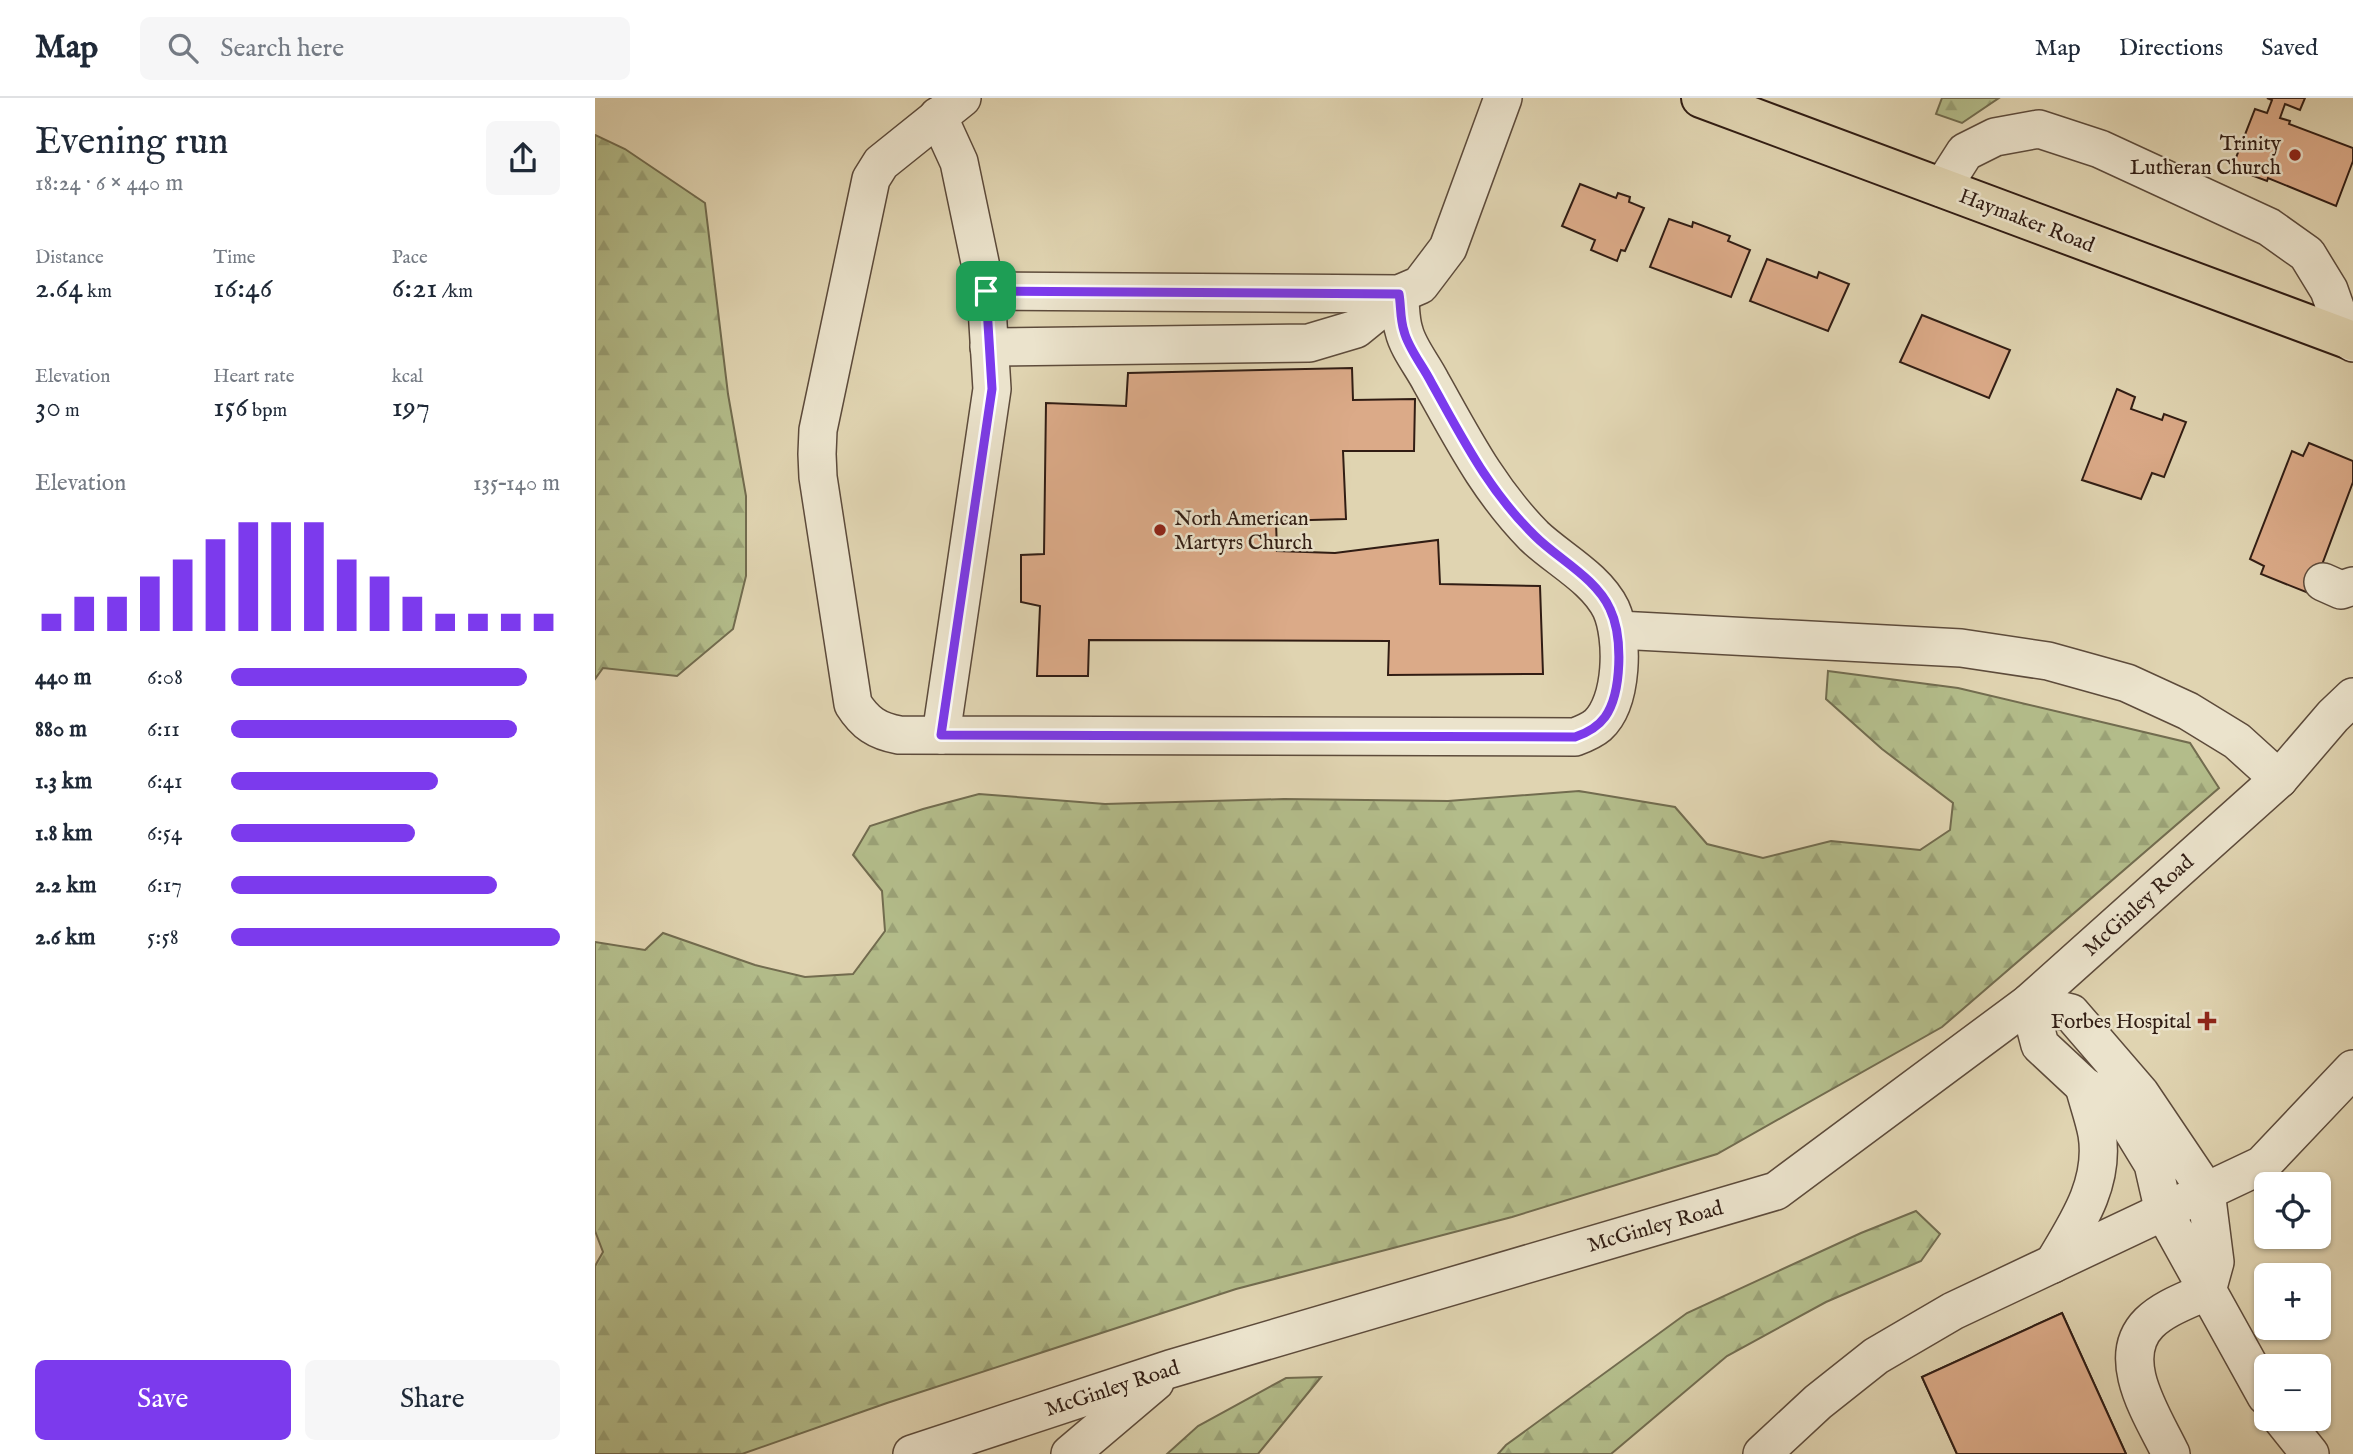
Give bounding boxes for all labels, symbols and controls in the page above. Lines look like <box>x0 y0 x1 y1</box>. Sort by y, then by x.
search box <box>140 17 630 80</box>
text: Map <box>35 27 98 69</box>
icon: search <box>164 29 202 67</box>
text: Search here <box>220 32 344 65</box>
text: Map <box>2035 33 2081 64</box>
text: Directions <box>2119 33 2223 64</box>
text: Saved <box>2261 33 2318 64</box>
text: Evening run <box>35 119 229 167</box>
button: share <box>486 121 560 195</box>
place label: Trinity Lutheran Church <box>2130 131 2282 182</box>
marker: Trinity Lutheran Church <box>2287 147 2303 163</box>
text: 18:24 · 6 × 440 m <box>35 169 183 198</box>
street label: Haymaker Road <box>1955 183 2099 260</box>
text: Distance <box>35 246 104 270</box>
text: Time <box>213 246 256 270</box>
text: Pace <box>392 246 428 270</box>
pin <box>956 261 1016 321</box>
text: 2.64 <box>35 270 83 308</box>
text: 16:46 <box>213 270 272 308</box>
text: 6:21 <box>392 270 437 308</box>
icon: arrive <box>967 272 1005 310</box>
text: km <box>83 280 112 304</box>
text: /km <box>437 280 473 304</box>
text: Elevation <box>35 365 110 389</box>
text: Heart rate <box>213 365 294 389</box>
text: kcal <box>392 365 423 389</box>
text: 30 <box>35 389 61 427</box>
text: 156 <box>213 389 248 427</box>
text: 197 <box>392 389 430 427</box>
text: m <box>61 399 80 423</box>
text: bpm <box>248 399 287 423</box>
text: Elevation <box>35 469 126 498</box>
text: 135–140 m <box>473 469 560 498</box>
place label: Norh American Martyrs Church <box>1174 506 1313 557</box>
marker: Norh American Martyrs Church <box>1152 522 1168 538</box>
text: 440 m <box>35 663 92 692</box>
text: 6:08 <box>147 663 183 692</box>
text: 880 m <box>35 715 87 744</box>
text: 6:11 <box>147 715 180 744</box>
text: 1.3 km <box>35 767 92 796</box>
text: 6:41 <box>147 767 183 796</box>
text: 1.8 km <box>35 819 93 848</box>
text: 6:54 <box>147 819 182 848</box>
street label: McGinley Road <box>2078 849 2201 963</box>
text: 2.2 km <box>35 871 97 900</box>
text: 6:17 <box>147 871 182 900</box>
text: 2.6 km <box>35 923 96 952</box>
text: 5:58 <box>147 923 179 952</box>
place label: Forbes Hospital <box>2051 1009 2191 1036</box>
marker: Forbes Hospital <box>2197 1011 2217 1031</box>
map controls <box>2254 1172 2331 1431</box>
button: locate <box>2254 1172 2331 1249</box>
street label: McGinley Road <box>1584 1195 1727 1260</box>
button: + <box>2254 1263 2331 1340</box>
button: − <box>2254 1354 2331 1431</box>
street label: McGinley Road <box>1042 1355 1184 1424</box>
button: Save <box>35 1360 291 1440</box>
button: Share <box>305 1360 560 1440</box>

